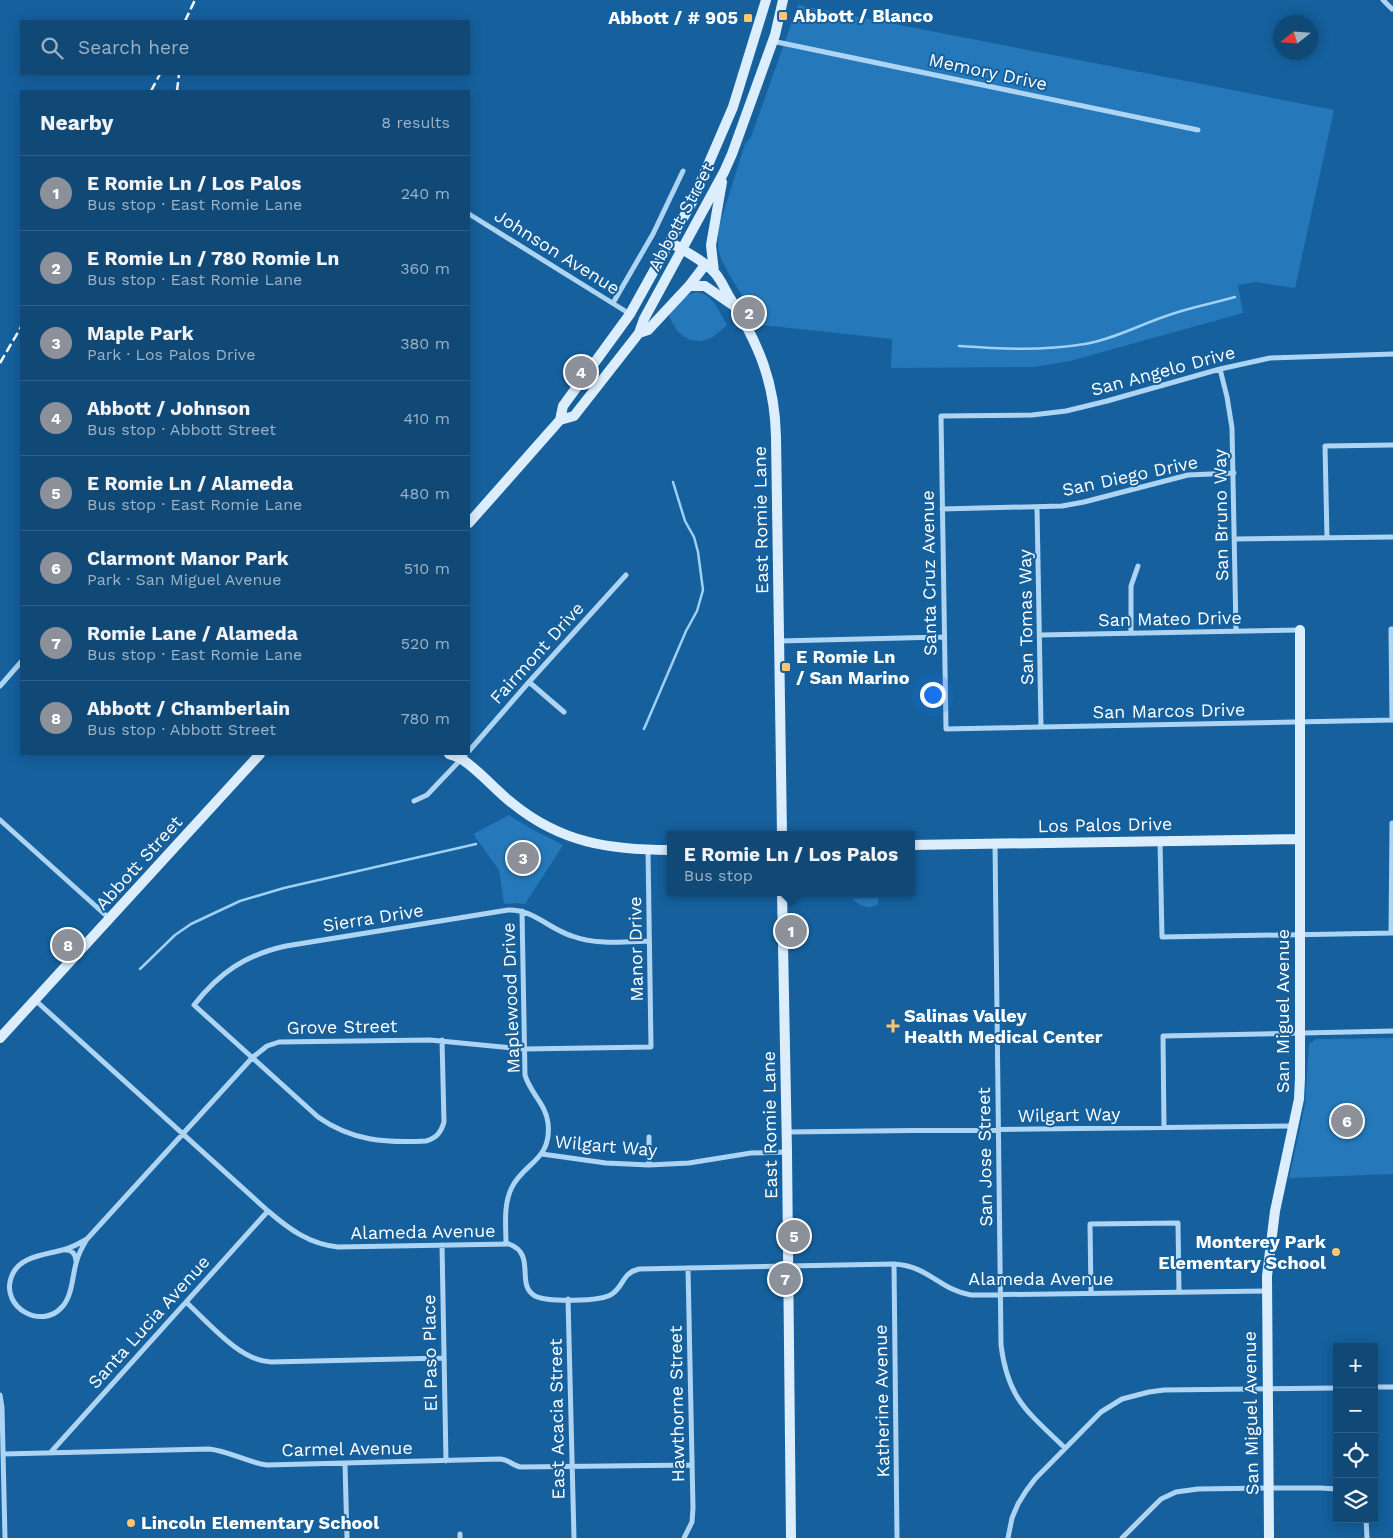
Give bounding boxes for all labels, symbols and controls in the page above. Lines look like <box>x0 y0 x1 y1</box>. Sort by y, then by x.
place label: Abbott / Blanco <box>793 5 933 26</box>
place label: Abbott / # 905 <box>608 7 738 28</box>
marker: Abbott / Blanco <box>777 10 789 22</box>
marker: Abbott / # 905 <box>742 12 754 24</box>
north arrow <box>1273 15 1318 60</box>
search box <box>20 20 470 75</box>
icon: search <box>38 34 66 62</box>
text: Search here <box>78 36 189 59</box>
street label: Memory Drive <box>927 49 1049 94</box>
text: Nearby <box>40 110 113 135</box>
text: 8 results <box>381 113 450 132</box>
street label: Abbott Street <box>643 159 718 274</box>
text: E Romie Ln / Los Palos <box>87 172 301 195</box>
text: 1 <box>53 184 59 203</box>
text: 240 m <box>401 184 450 203</box>
text: Bus stop · East Romie Lane <box>87 195 302 214</box>
street label: Johnson Avenue <box>491 205 624 299</box>
text: E Romie Ln / 780 Romie Ln <box>87 247 339 270</box>
text: 2 <box>51 259 61 278</box>
text: 360 m <box>400 259 450 278</box>
text: Bus stop · East Romie Lane <box>87 270 302 289</box>
pin: 2 <box>733 294 765 332</box>
text: Maple Park <box>87 322 194 345</box>
text: 3 <box>51 334 61 353</box>
text: 380 m <box>400 334 450 353</box>
street label: San Angelo Drive <box>1089 341 1237 400</box>
text: Park · Los Palos Drive <box>87 345 255 364</box>
pin: 4 <box>565 353 597 391</box>
text: Abbott / Johnson <box>87 397 250 420</box>
text: 4 <box>51 409 61 428</box>
text: 410 m <box>404 409 450 428</box>
text: Bus stop · Abbott Street <box>87 420 276 439</box>
street label: East Romie Lane <box>749 446 772 594</box>
street label: San Bruno Way <box>1209 448 1232 581</box>
street label: San Diego Drive <box>1060 451 1200 500</box>
text: E Romie Ln / Alameda <box>87 472 293 495</box>
text: 5 <box>51 484 61 503</box>
text: 480 m <box>400 484 450 503</box>
street label: Santa Cruz Avenue <box>917 490 940 656</box>
text: Bus stop · East Romie Lane <box>87 495 302 514</box>
text: Clarmont Manor Park <box>87 547 289 570</box>
street label: San Tomas Way <box>1014 548 1037 685</box>
text: 6 <box>51 559 61 578</box>
text: 510 m <box>404 559 450 578</box>
text: Park · San Miguel Avenue <box>87 570 281 589</box>
street label: Fairmont Drive <box>485 597 588 708</box>
street label: San Mateo Drive <box>1098 607 1242 630</box>
text: Romie Lane / Alameda <box>87 622 298 645</box>
text: 7 <box>51 634 61 653</box>
text: 520 m <box>401 634 450 653</box>
text: Bus stop · East Romie Lane <box>87 645 302 664</box>
place label: E Romie Ln / San Marino <box>796 646 910 688</box>
marker: E Romie Ln / San Marino <box>780 661 792 673</box>
your location <box>920 682 946 708</box>
text: Abbott / Chamberlain <box>87 697 290 720</box>
street label: San Marcos Drive <box>1093 699 1245 722</box>
text: 8 <box>51 709 61 728</box>
text: 780 m <box>401 709 450 728</box>
text: Bus stop · Abbott Street <box>87 720 276 739</box>
street label: Abbott Street <box>91 811 187 914</box>
street label: Los Palos Drive <box>1037 813 1173 836</box>
popup <box>667 831 915 896</box>
pin: 3 <box>507 839 539 877</box>
text: E Romie Ln / Los Palos <box>684 843 898 866</box>
text: Bus stop <box>684 866 753 885</box>
street label: Manor Drive <box>624 896 647 1002</box>
street label: Sierra Drive <box>321 899 425 936</box>
pin: 1 <box>775 912 807 950</box>
street label: Maplewood Drive <box>497 922 524 1074</box>
pin: 8 <box>52 926 84 964</box>
street label: San Miguel Avenue <box>1272 929 1293 1093</box>
place label: Salinas Valley Health Medical Center <box>904 1005 1103 1047</box>
street label: Grove Street <box>286 1015 398 1038</box>
marker: Salinas Valley Health Medical Center <box>886 1019 900 1033</box>
street label: East Romie Lane <box>758 1051 781 1199</box>
street label: San Jose Street <box>973 1087 996 1227</box>
pin: 6 <box>1331 1102 1363 1140</box>
street label: Wilgart Way <box>1017 1103 1121 1126</box>
street label: Wilgart Way <box>554 1131 659 1161</box>
pin: 5 <box>778 1217 810 1255</box>
street label: Alameda Avenue <box>350 1220 496 1243</box>
place label: Monterey Park Elementary School <box>1158 1231 1327 1273</box>
marker: Monterey Park Elementary School <box>1330 1246 1342 1258</box>
street label: Santa Lucia Avenue <box>83 1251 214 1392</box>
pin: 7 <box>769 1260 801 1298</box>
street label: Alameda Avenue <box>968 1268 1114 1289</box>
street label: El Paso Place <box>418 1294 441 1412</box>
street label: Katherine Avenue <box>870 1324 893 1478</box>
street label: Hawthorne Street <box>665 1325 688 1483</box>
street label: San Miguel Avenue <box>1239 1331 1262 1495</box>
street label: East Acacia Street <box>545 1338 568 1500</box>
map controls <box>1333 1343 1378 1523</box>
button: + <box>1333 1343 1378 1388</box>
button: − <box>1333 1388 1378 1433</box>
button: locate <box>1333 1433 1378 1478</box>
street label: Carmel Avenue <box>281 1437 413 1460</box>
button: layers <box>1333 1478 1378 1523</box>
place label: Lincoln Elementary School <box>141 1512 379 1533</box>
marker: Lincoln Elementary School <box>125 1517 137 1529</box>

